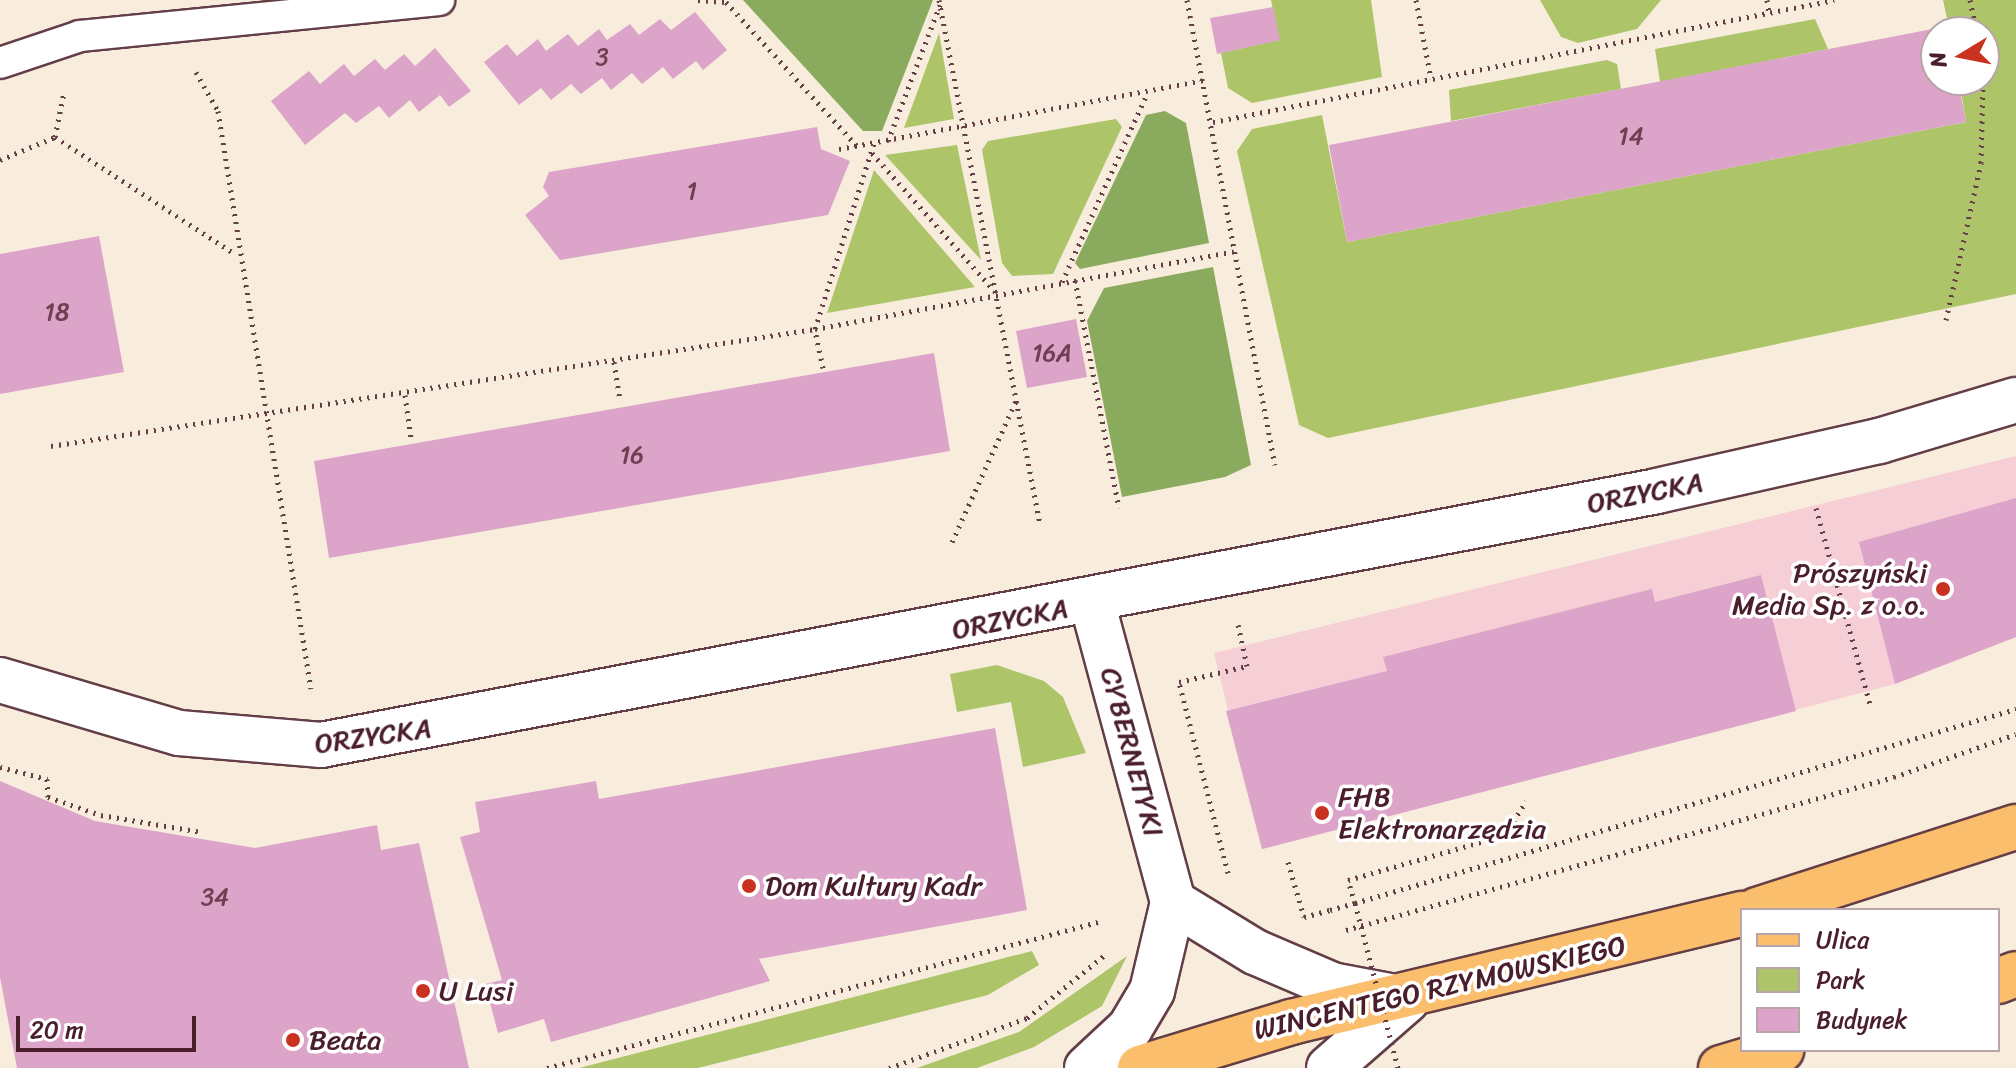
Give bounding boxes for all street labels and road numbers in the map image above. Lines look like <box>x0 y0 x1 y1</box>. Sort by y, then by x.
street label: ORZYCKA <box>1584 465 1706 521</box>
street label: ORZYCKA <box>949 591 1071 647</box>
street label: CYBERNETYKI <box>1093 664 1171 840</box>
street label: ORZYCKA <box>313 711 433 761</box>
street label: WINCENTEGO RZYMOWSKIEGO <box>1251 929 1629 1047</box>

